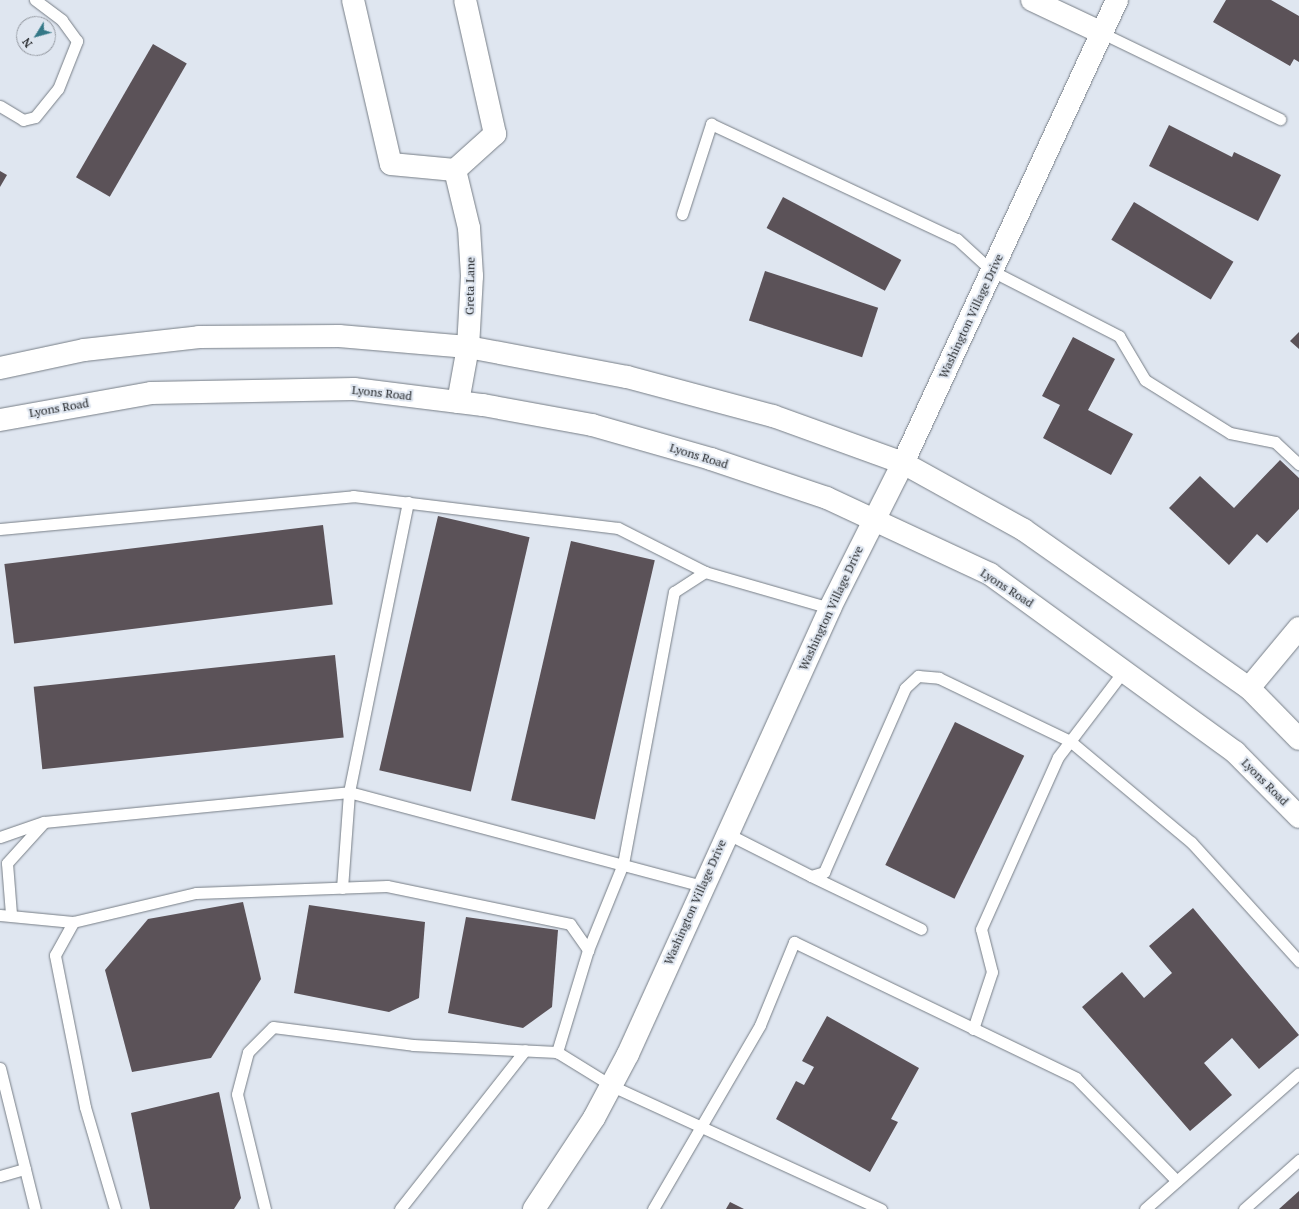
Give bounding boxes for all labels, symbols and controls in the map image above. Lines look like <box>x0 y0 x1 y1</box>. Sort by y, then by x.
north arrow <box>16 16 56 56</box>
text: N <box>19 35 35 50</box>
street label: Washington Village Drive <box>936 251 1006 381</box>
street label: Greta Lane <box>462 257 478 315</box>
street label: Lyons Road <box>351 383 413 403</box>
street label: Lyons Road <box>28 396 90 420</box>
street label: Lyons Road <box>668 440 730 472</box>
street label: Washington Village Drive <box>796 543 866 673</box>
street label: Lyons Road <box>978 565 1036 611</box>
street label: Lyons Road <box>1239 756 1291 808</box>
street label: Washington Village Drive <box>661 837 729 967</box>

